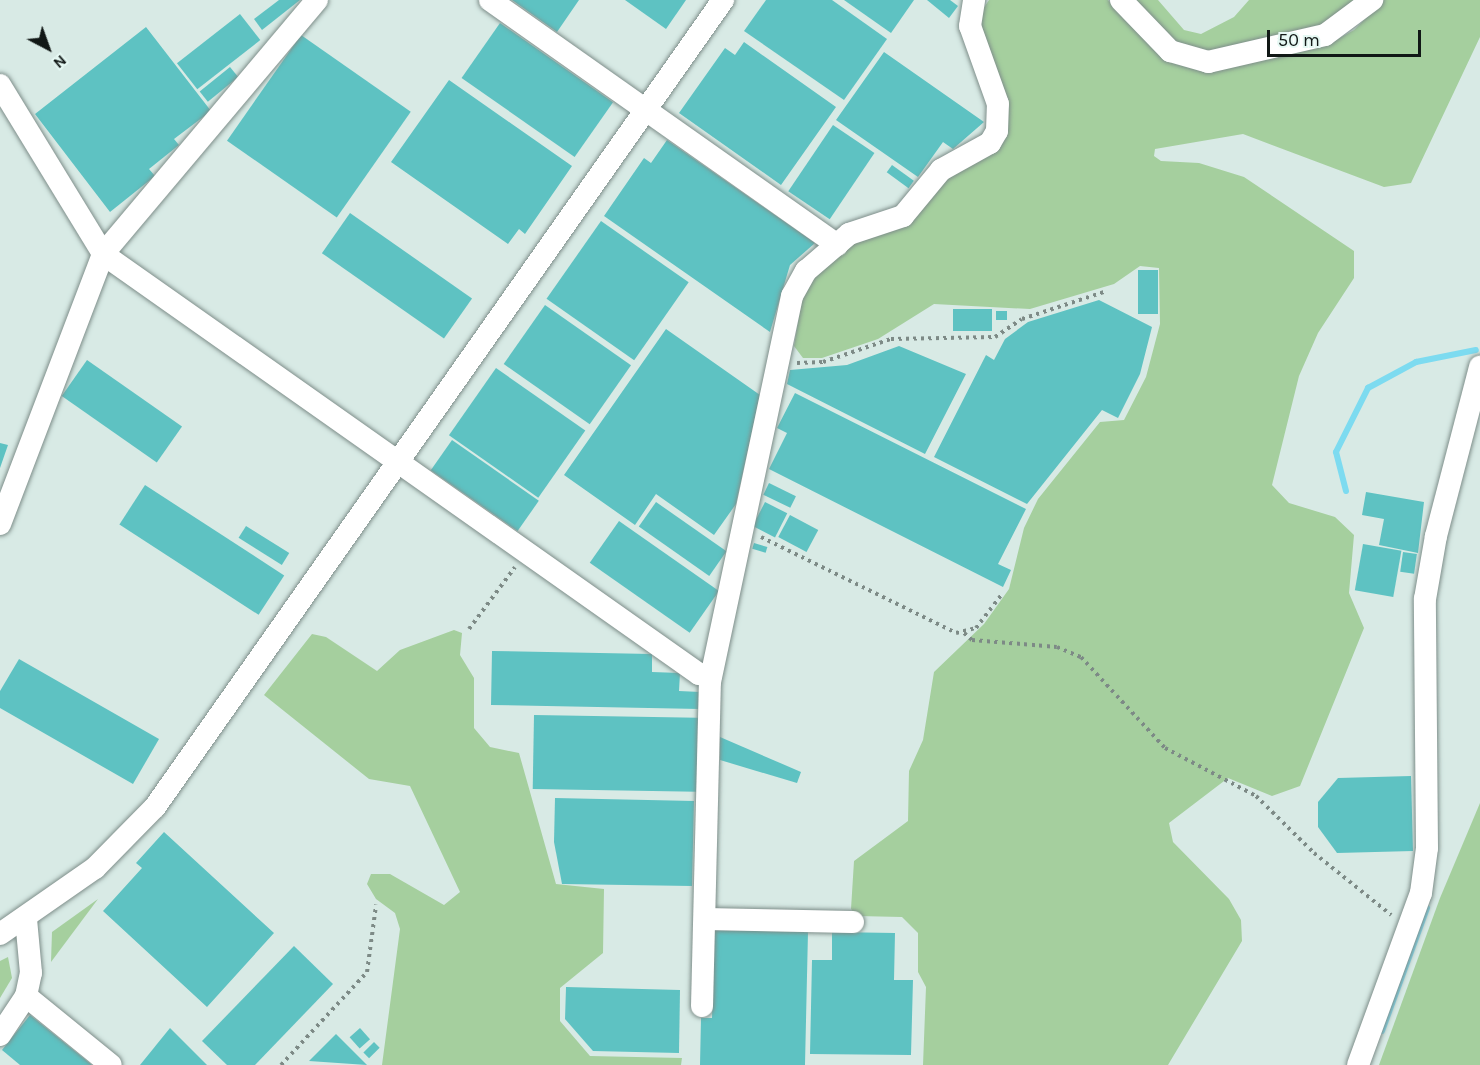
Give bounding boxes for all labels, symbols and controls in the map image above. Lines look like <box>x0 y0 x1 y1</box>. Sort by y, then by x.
north arrow <box>18 18 78 78</box>
scale bar <box>1270 18 1424 56</box>
text: 50 m <box>1278 29 1320 51</box>
text: N <box>50 51 71 73</box>

